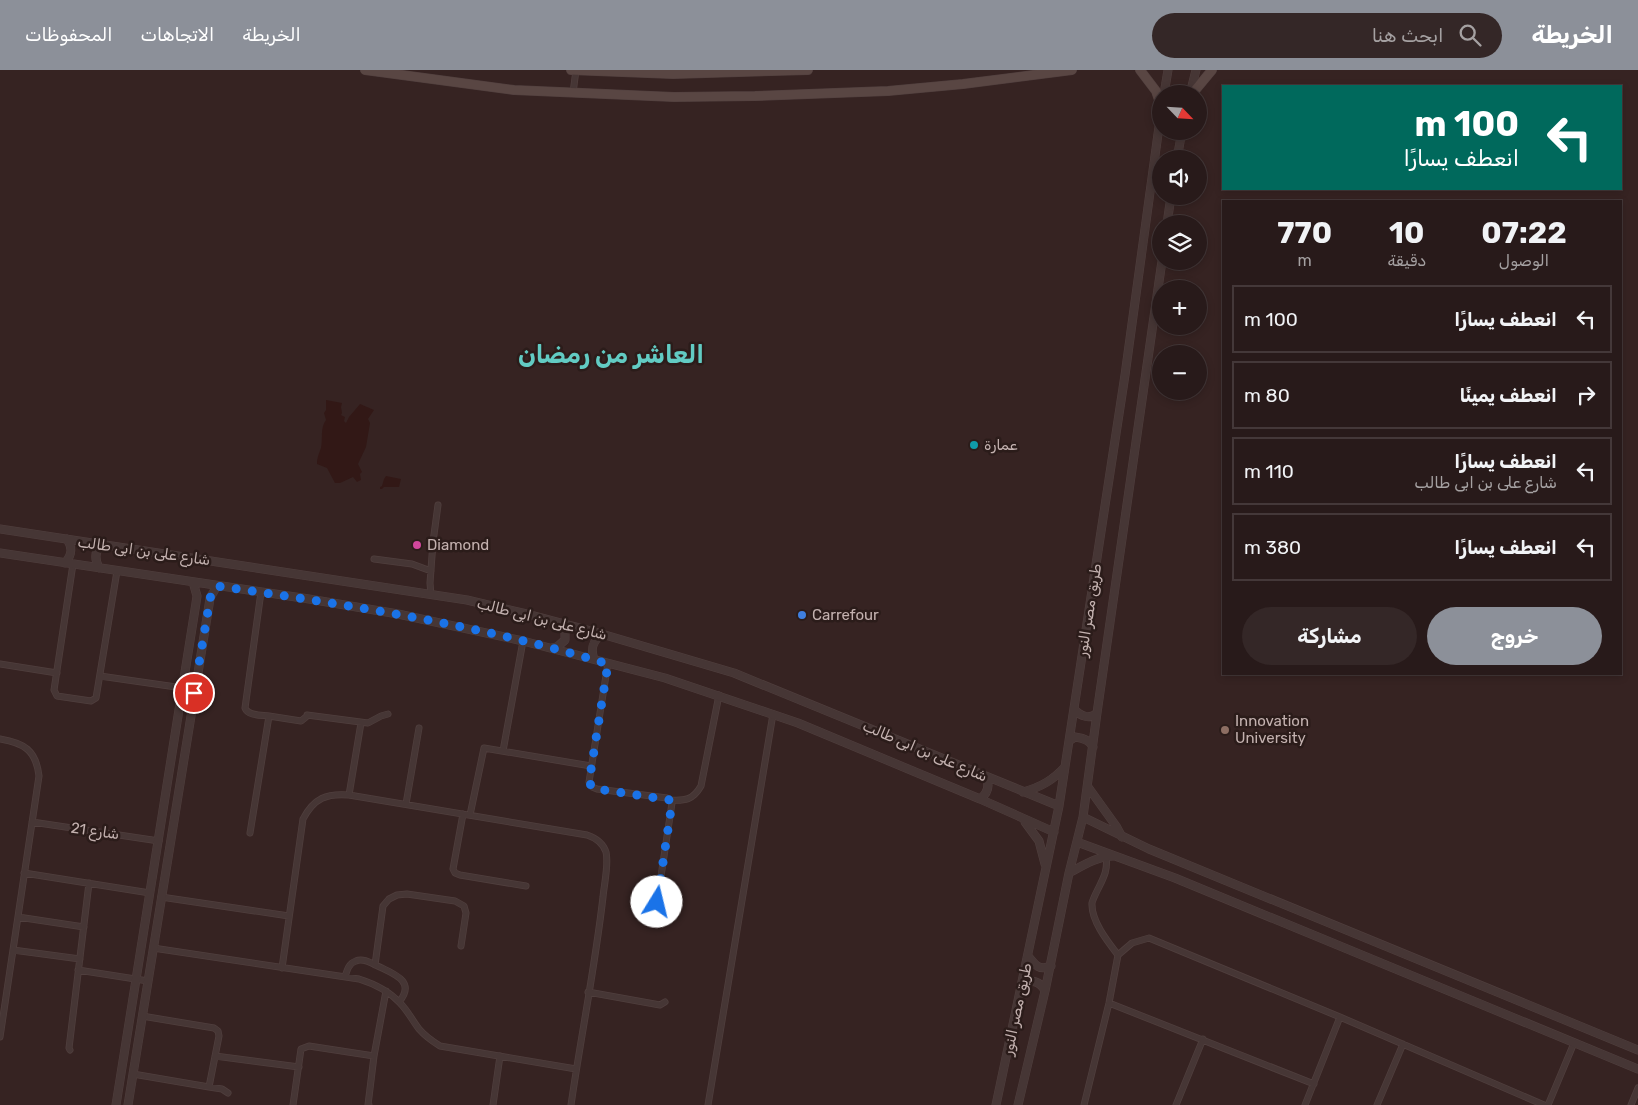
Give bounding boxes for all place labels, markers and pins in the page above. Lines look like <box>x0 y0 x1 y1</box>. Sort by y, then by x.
place label: عمارة <box>984 436 1018 454</box>
marker: عمارة <box>968 439 980 451</box>
place label: Diamond <box>427 536 489 554</box>
marker: Diamond <box>411 539 423 551</box>
place label: Carrefour <box>812 606 879 624</box>
marker: Carrefour <box>796 609 808 621</box>
pin <box>173 672 215 714</box>
place label: Innovation University <box>1235 712 1309 747</box>
marker: Innovation University <box>1219 724 1231 736</box>

